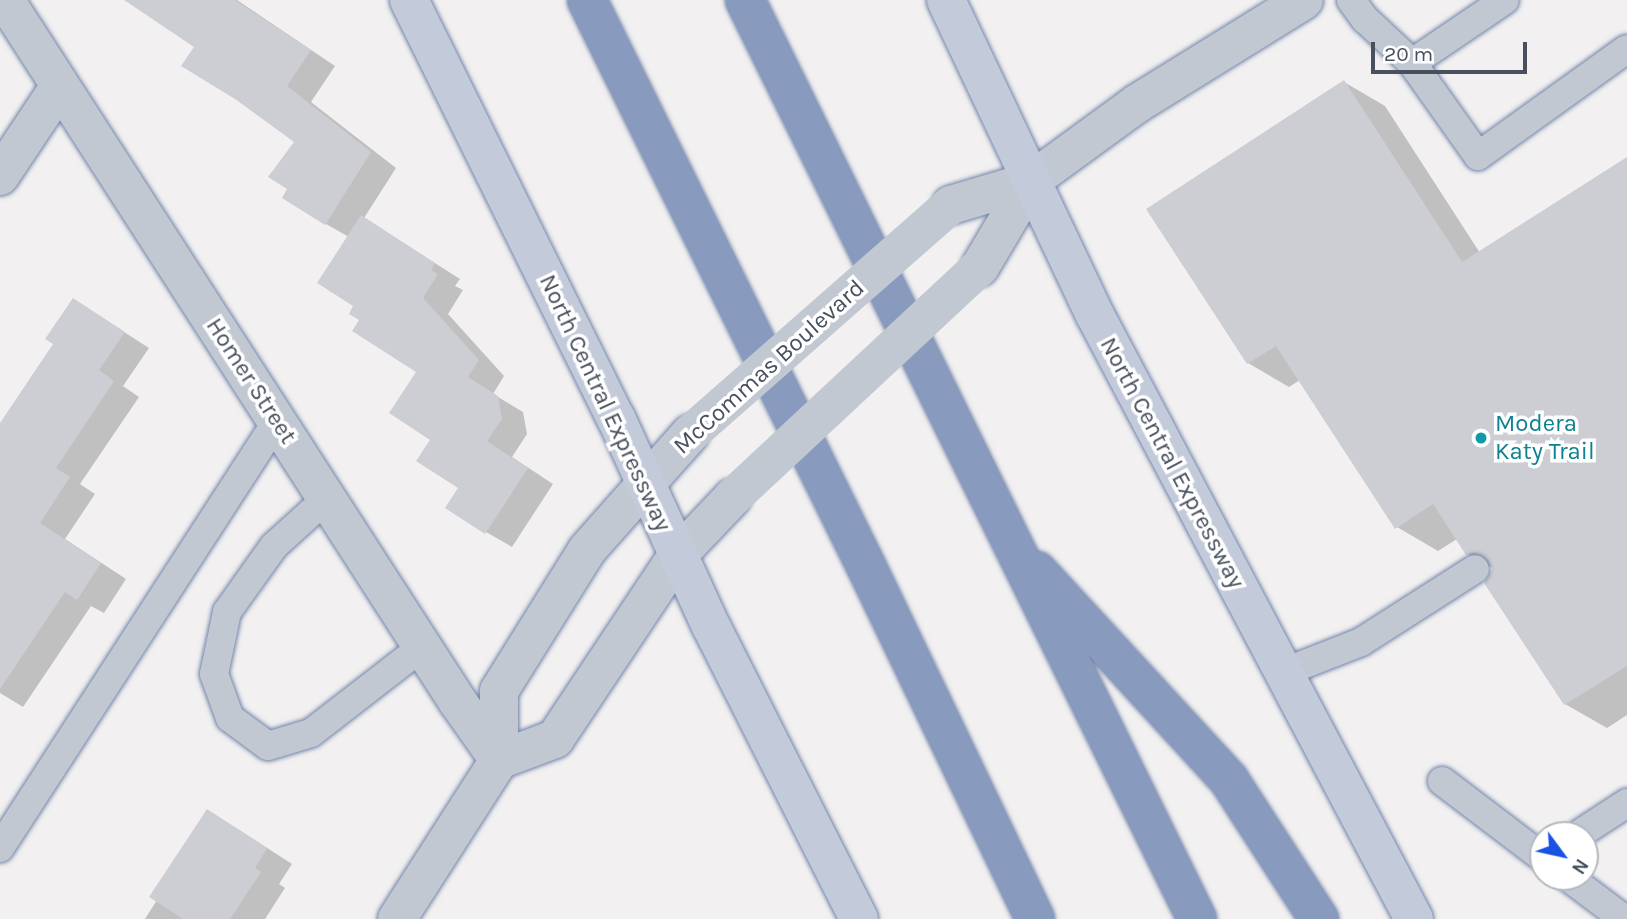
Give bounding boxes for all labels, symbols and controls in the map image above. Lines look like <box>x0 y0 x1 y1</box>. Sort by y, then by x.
scale bar <box>1375 28 1531 72</box>
text: 20 m <box>1384 42 1433 66</box>
street label: North Central Expressway <box>533 270 677 536</box>
street label: McCommas Boulevard <box>668 274 870 460</box>
street label: Homer Street <box>200 313 302 449</box>
street label: North Central Expressway <box>1094 333 1250 593</box>
place label: Modera Katy Trail <box>1495 410 1595 466</box>
marker: Modera Katy Trail <box>1473 430 1489 446</box>
north arrow <box>1529 821 1599 891</box>
text: N <box>1567 855 1593 878</box>

